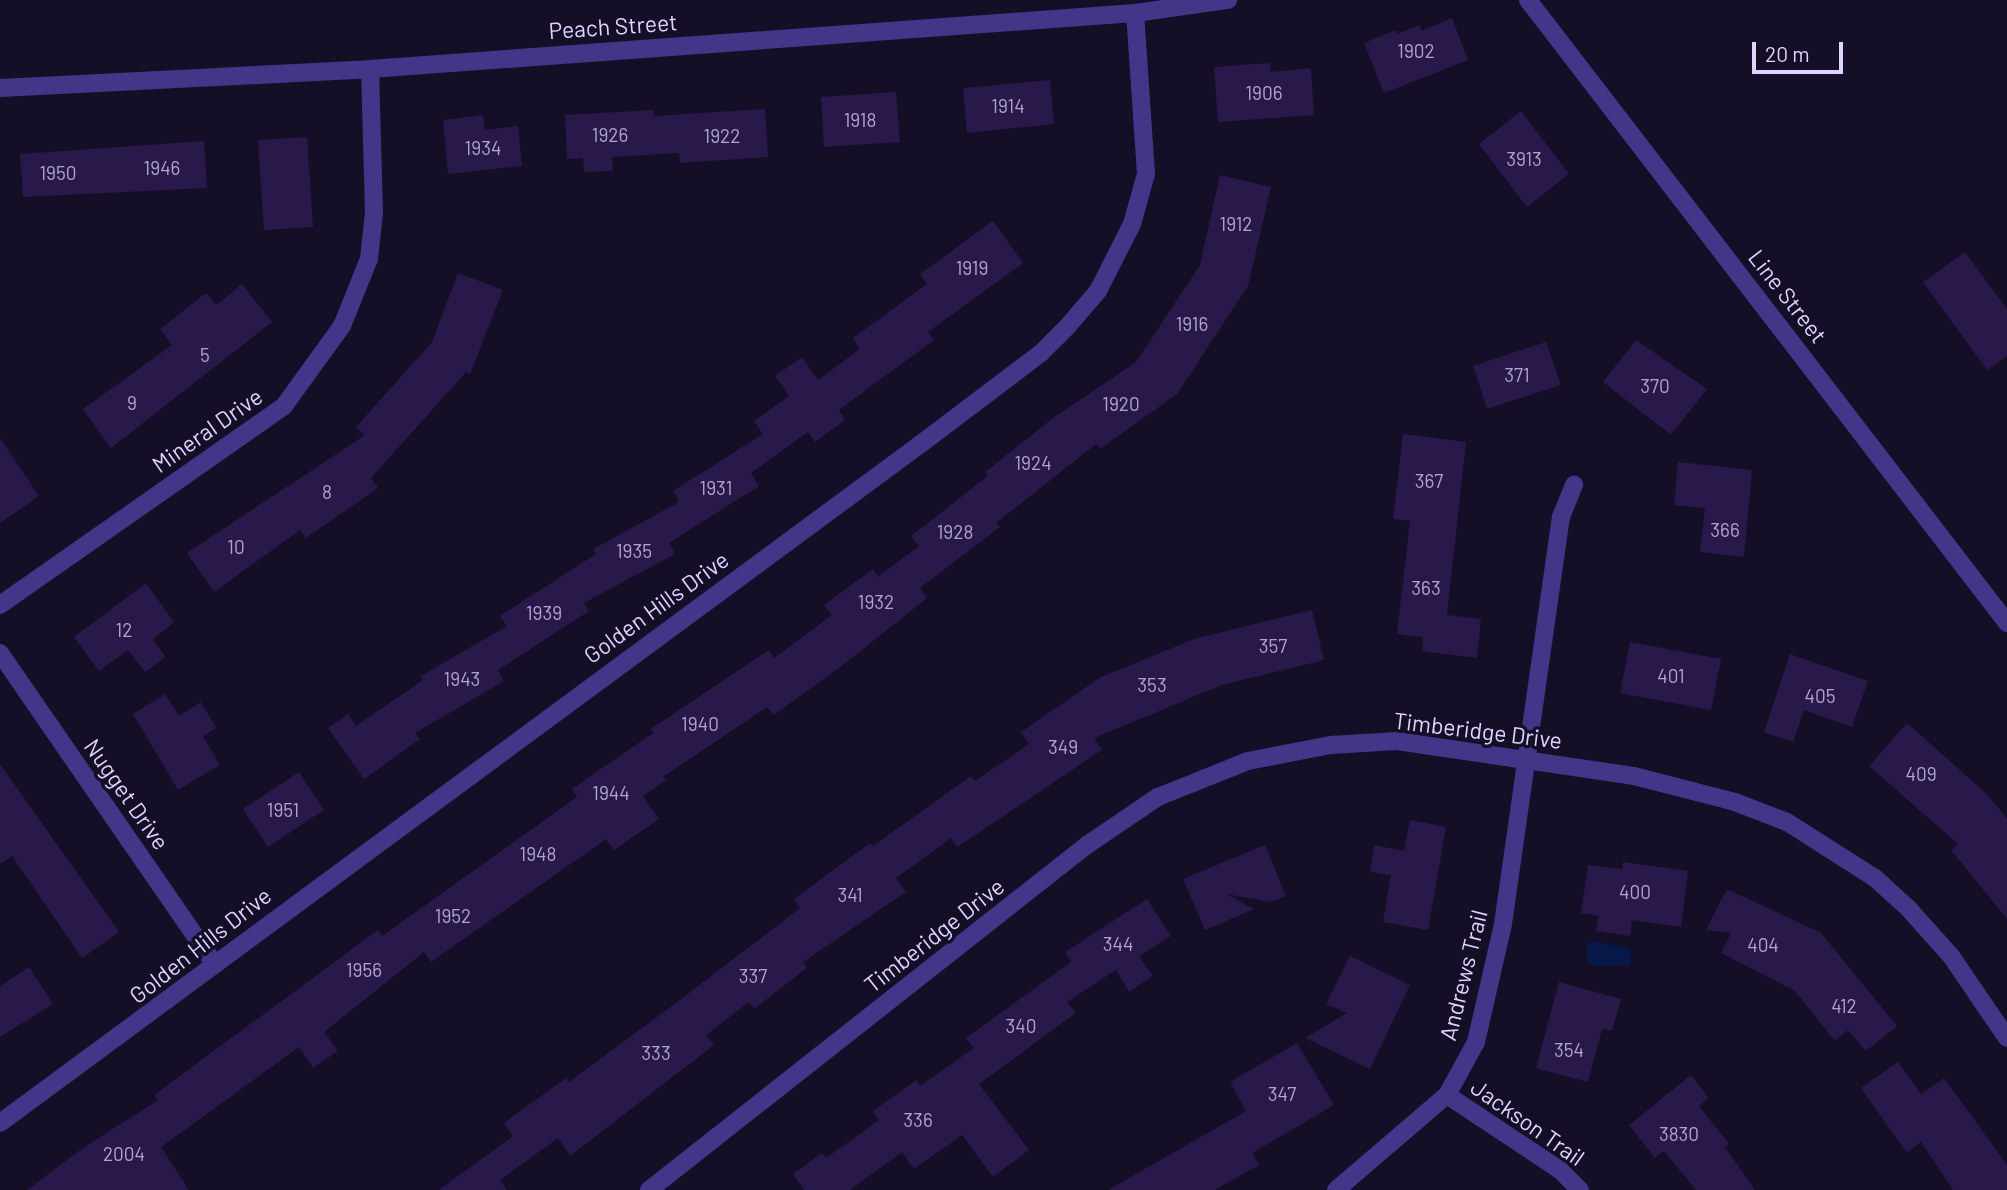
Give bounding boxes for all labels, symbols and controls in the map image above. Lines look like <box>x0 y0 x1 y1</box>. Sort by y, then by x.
street label: Peach Street <box>548 8 678 44</box>
scale bar <box>1755 28 1846 72</box>
house number: 1902 <box>1397 40 1435 62</box>
text: 20 m <box>1765 41 1810 66</box>
house number: 1906 <box>1245 82 1283 104</box>
house number: 1914 <box>991 95 1025 117</box>
house number: 1918 <box>844 109 876 131</box>
house number: 1926 <box>592 124 628 146</box>
house number: 1922 <box>704 125 740 147</box>
house number: 1934 <box>465 137 501 159</box>
house number: 3913 <box>1506 148 1542 170</box>
house number: 1946 <box>144 157 180 179</box>
house number: 1950 <box>39 162 77 184</box>
house number: 1912 <box>1219 213 1253 235</box>
street label: Line Street <box>1743 244 1833 348</box>
house number: 1919 <box>956 257 988 279</box>
house number: 1916 <box>1176 313 1208 335</box>
house number: 5 <box>200 344 210 366</box>
house number: 371 <box>1504 364 1530 386</box>
house number: 370 <box>1640 375 1670 397</box>
street label: Mineral Drive <box>147 382 267 478</box>
house number: 9 <box>127 392 137 414</box>
house number: 1920 <box>1102 393 1140 415</box>
house number: 1924 <box>1014 452 1052 474</box>
house number: 367 <box>1415 470 1443 492</box>
house number: 1931 <box>700 477 732 499</box>
house number: 8 <box>322 481 332 503</box>
house number: 366 <box>1710 519 1740 541</box>
house number: 1928 <box>937 521 973 543</box>
house number: 10 <box>227 536 245 558</box>
house number: 1935 <box>616 540 652 562</box>
street label: Golden Hills Drive <box>578 545 734 669</box>
house number: 363 <box>1411 577 1441 599</box>
house number: 1932 <box>858 591 894 613</box>
house number: 1939 <box>526 602 562 624</box>
house number: 12 <box>116 619 132 641</box>
house number: 357 <box>1259 635 1287 657</box>
house number: 401 <box>1657 665 1685 687</box>
house number: 1943 <box>444 668 480 690</box>
house number: 353 <box>1137 674 1167 696</box>
house number: 405 <box>1805 685 1835 707</box>
street label: Timberidge Drive <box>1392 706 1564 754</box>
house number: 1940 <box>681 713 719 735</box>
street label: Nugget Drive <box>79 733 175 855</box>
house number: 349 <box>1048 736 1078 758</box>
house number: 409 <box>1905 763 1937 785</box>
house number: 1944 <box>592 782 630 804</box>
house number: 1951 <box>267 799 299 821</box>
house number: 1948 <box>520 843 556 865</box>
street label: Timberidge Drive <box>859 872 1009 998</box>
street label: Golden Hills Drive <box>124 881 276 1009</box>
house number: 400 <box>1619 881 1651 903</box>
house number: 341 <box>837 884 863 906</box>
house number: 1952 <box>435 905 471 927</box>
street label: Andrews Trail <box>1433 907 1493 1043</box>
house number: 344 <box>1103 933 1133 955</box>
house number: 404 <box>1747 934 1779 956</box>
house number: 1956 <box>346 959 382 981</box>
house number: 337 <box>739 965 767 987</box>
house number: 412 <box>1831 995 1857 1017</box>
house number: 340 <box>1006 1015 1036 1037</box>
house number: 354 <box>1554 1039 1584 1061</box>
house number: 333 <box>641 1042 671 1064</box>
street label: Jackson Trail <box>1466 1073 1590 1171</box>
house number: 347 <box>1268 1083 1296 1105</box>
house number: 336 <box>903 1109 933 1131</box>
house number: 3830 <box>1659 1123 1699 1145</box>
house number: 2004 <box>103 1143 145 1165</box>

